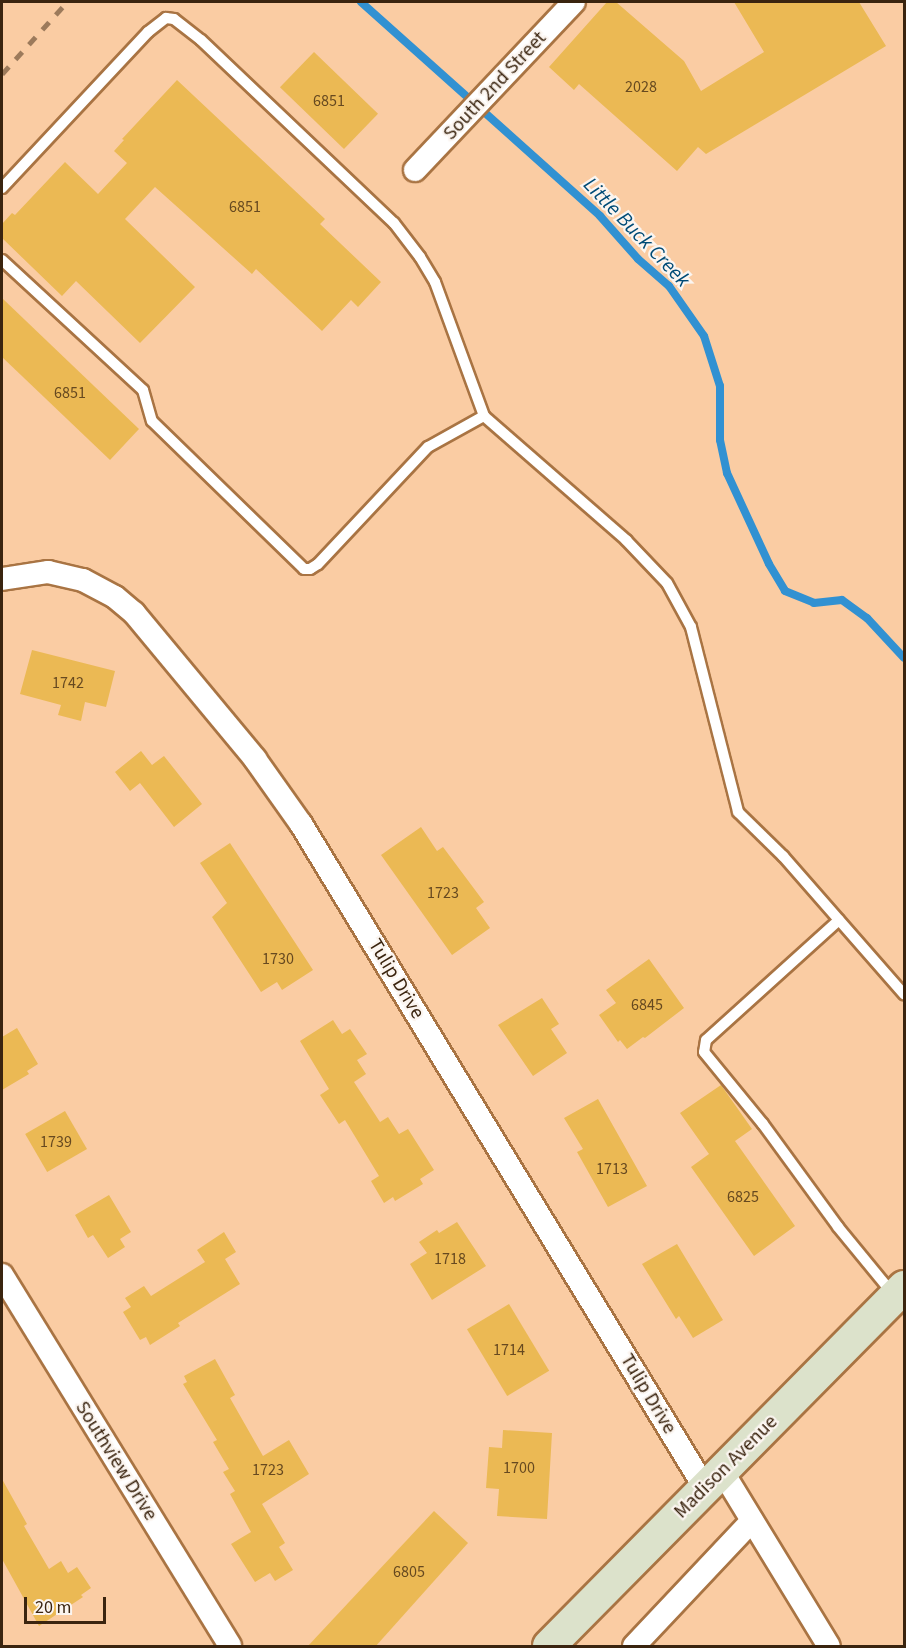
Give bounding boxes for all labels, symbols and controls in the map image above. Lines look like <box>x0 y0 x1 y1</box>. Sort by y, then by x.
street label: South 2nd Street <box>438 27 552 145</box>
house number: 2028 <box>625 77 657 97</box>
house number: 6851 <box>313 91 345 111</box>
water label: Little Buck Creek <box>578 172 696 292</box>
house number: 6851 <box>229 197 261 217</box>
house number: 6851 <box>54 383 86 403</box>
house number: 1742 <box>52 673 84 693</box>
house number: 1723 <box>427 883 459 903</box>
street label: Tulip Drive <box>363 935 429 1023</box>
house number: 1730 <box>262 949 294 969</box>
house number: 6845 <box>631 995 663 1015</box>
house number: 1739 <box>40 1132 72 1152</box>
house number: 1713 <box>596 1159 628 1179</box>
house number: 6825 <box>727 1187 759 1207</box>
house number: 1718 <box>434 1249 466 1269</box>
house number: 1714 <box>493 1340 525 1360</box>
street label: Tulip Drive <box>615 1350 681 1438</box>
street label: Southview Drive <box>70 1397 162 1525</box>
street label: Madison Avenue <box>669 1410 783 1524</box>
house number: 1700 <box>503 1458 535 1478</box>
house number: 1723 <box>252 1460 284 1480</box>
house number: 6805 <box>393 1562 425 1582</box>
scale bar <box>27 1585 110 1623</box>
text: 20 m <box>35 1595 71 1620</box>

